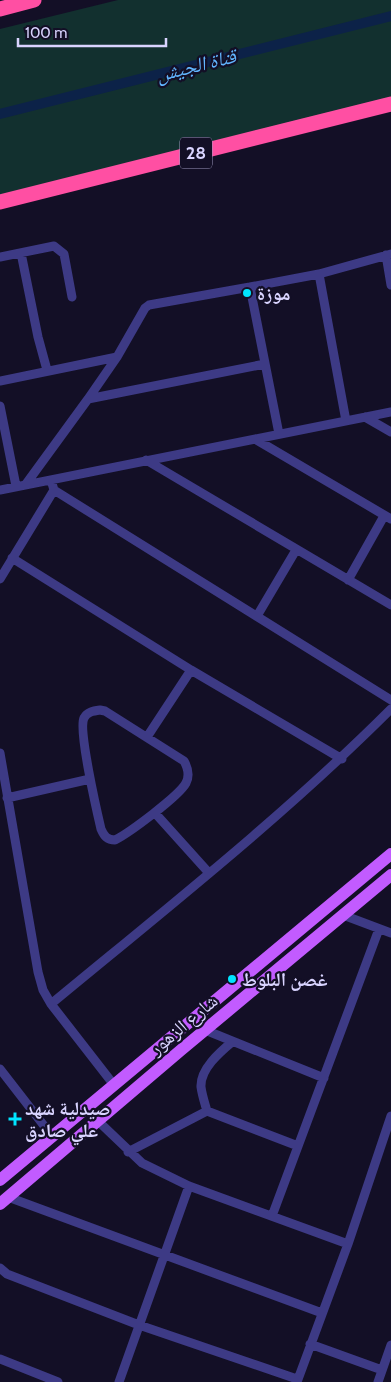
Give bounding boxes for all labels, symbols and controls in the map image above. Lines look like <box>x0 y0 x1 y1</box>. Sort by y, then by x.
scale bar <box>18 15 165 47</box>
text: 100 m <box>25 24 67 42</box>
water label: قناة الجيش <box>154 43 241 87</box>
road number: 28 <box>180 138 212 168</box>
place label: موزة <box>257 282 291 305</box>
marker: موزة <box>241 287 253 299</box>
place label: غصن البلوط <box>242 968 328 991</box>
marker: غصن البلوط <box>226 973 238 985</box>
street label: شارع الزهور <box>144 989 222 1060</box>
place label: صيدلية شهد علي صادق <box>25 1097 110 1146</box>
marker: صيدلية شهد علي صادق <box>9 1113 21 1125</box>

